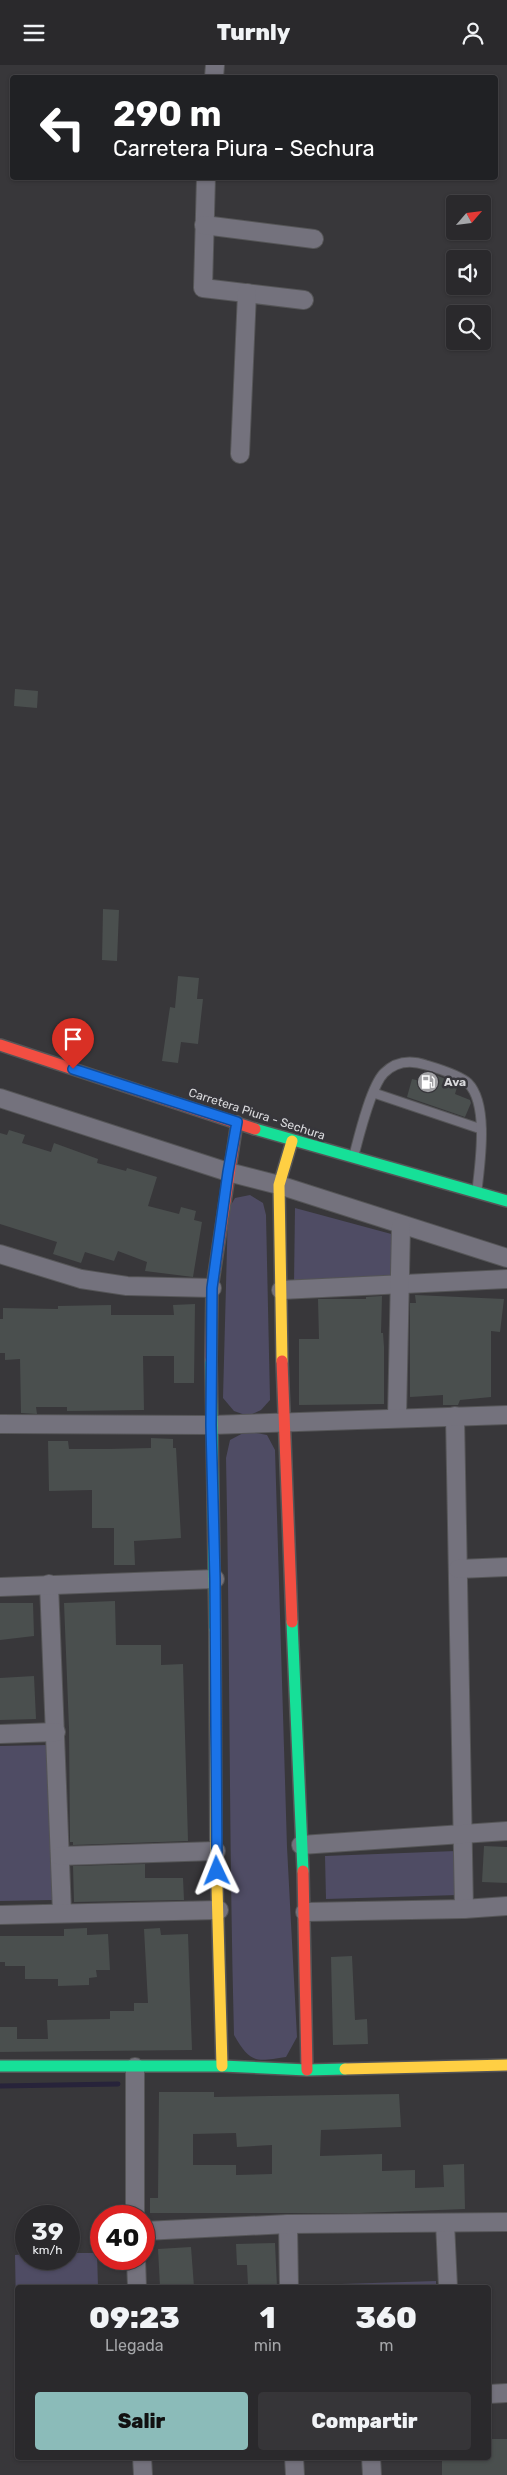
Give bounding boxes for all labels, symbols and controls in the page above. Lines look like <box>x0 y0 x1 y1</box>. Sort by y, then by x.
icon: menu <box>20 19 48 47</box>
text: Turnly <box>217 19 290 46</box>
icon: person <box>459 19 487 47</box>
text: 290 m <box>113 93 222 135</box>
icon: left <box>30 95 95 160</box>
text: Carretera Piura - Sechura <box>113 135 375 162</box>
north arrow <box>446 195 491 240</box>
map controls <box>446 195 491 350</box>
button: sound <box>446 250 491 295</box>
button: search <box>446 305 491 350</box>
pin <box>52 1018 94 1069</box>
icon: arrive <box>59 1025 87 1053</box>
fuel station icon: Ava <box>416 1070 440 1094</box>
place label: Ava <box>444 1075 466 1089</box>
street label: Carretera Piura - Sechura <box>187 1085 327 1143</box>
position arrow <box>190 1844 242 1896</box>
speed limit sign: 40 <box>90 2205 155 2270</box>
text: 39 <box>31 2217 64 2246</box>
text: km/h <box>33 2243 62 2257</box>
text: 09:23 <box>89 2300 180 2336</box>
text: 1 <box>260 2300 276 2336</box>
text: 360 <box>355 2300 417 2336</box>
text: Llegada <box>105 2336 164 2355</box>
text: min <box>254 2336 282 2355</box>
text: m <box>379 2336 393 2355</box>
button: Salir <box>35 2392 248 2450</box>
button: Compartir <box>258 2392 471 2450</box>

